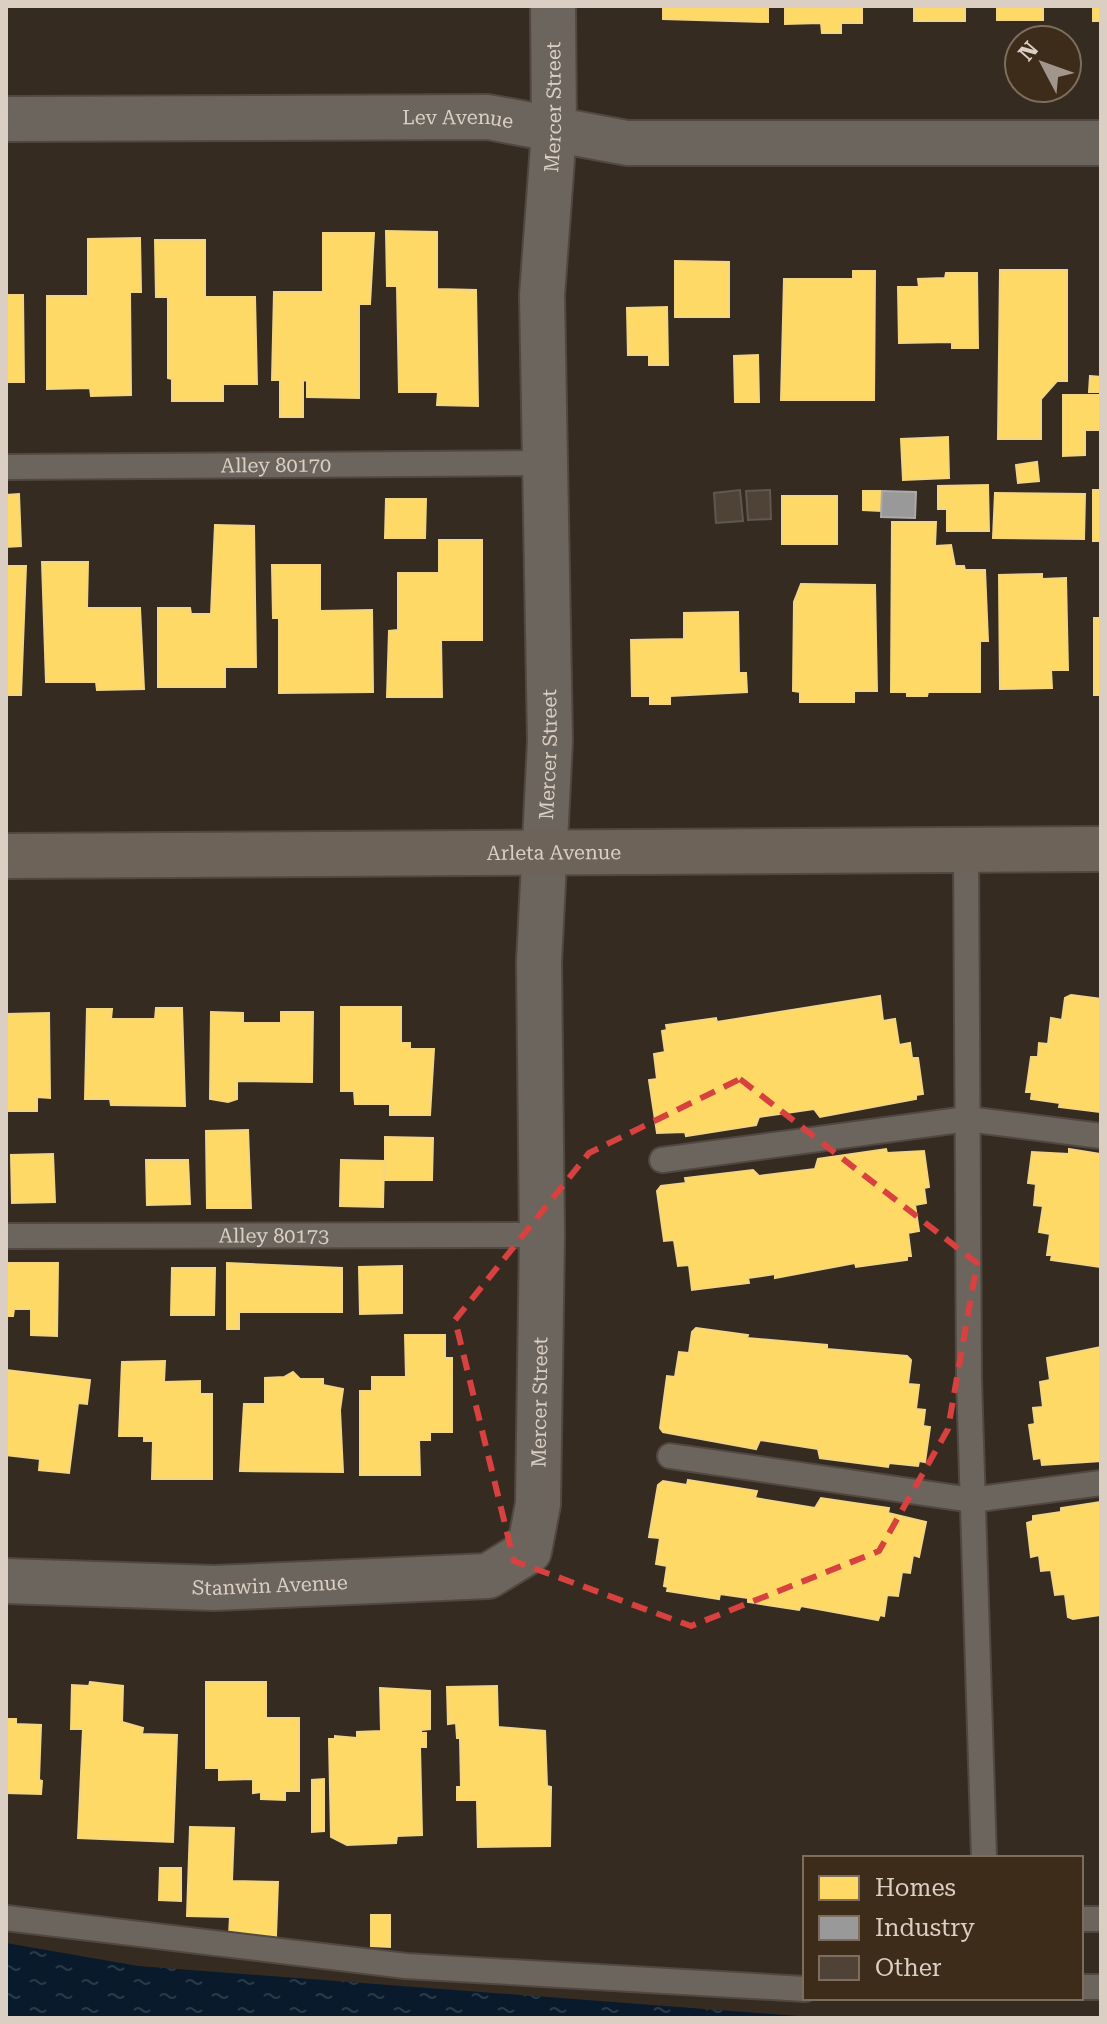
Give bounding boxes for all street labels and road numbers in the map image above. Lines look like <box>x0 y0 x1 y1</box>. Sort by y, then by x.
street label: Mercer Street <box>539 41 566 173</box>
street label: Lev Avenue <box>402 105 516 134</box>
street label: Alley 80170 <box>221 453 331 477</box>
street label: Mercer Street <box>534 688 562 820</box>
street label: Arleta Avenue <box>487 840 621 865</box>
street label: Alley 80173 <box>219 1223 329 1248</box>
street label: Mercer Street <box>527 1336 552 1468</box>
street label: Stanwin Avenue <box>192 1570 348 1600</box>

